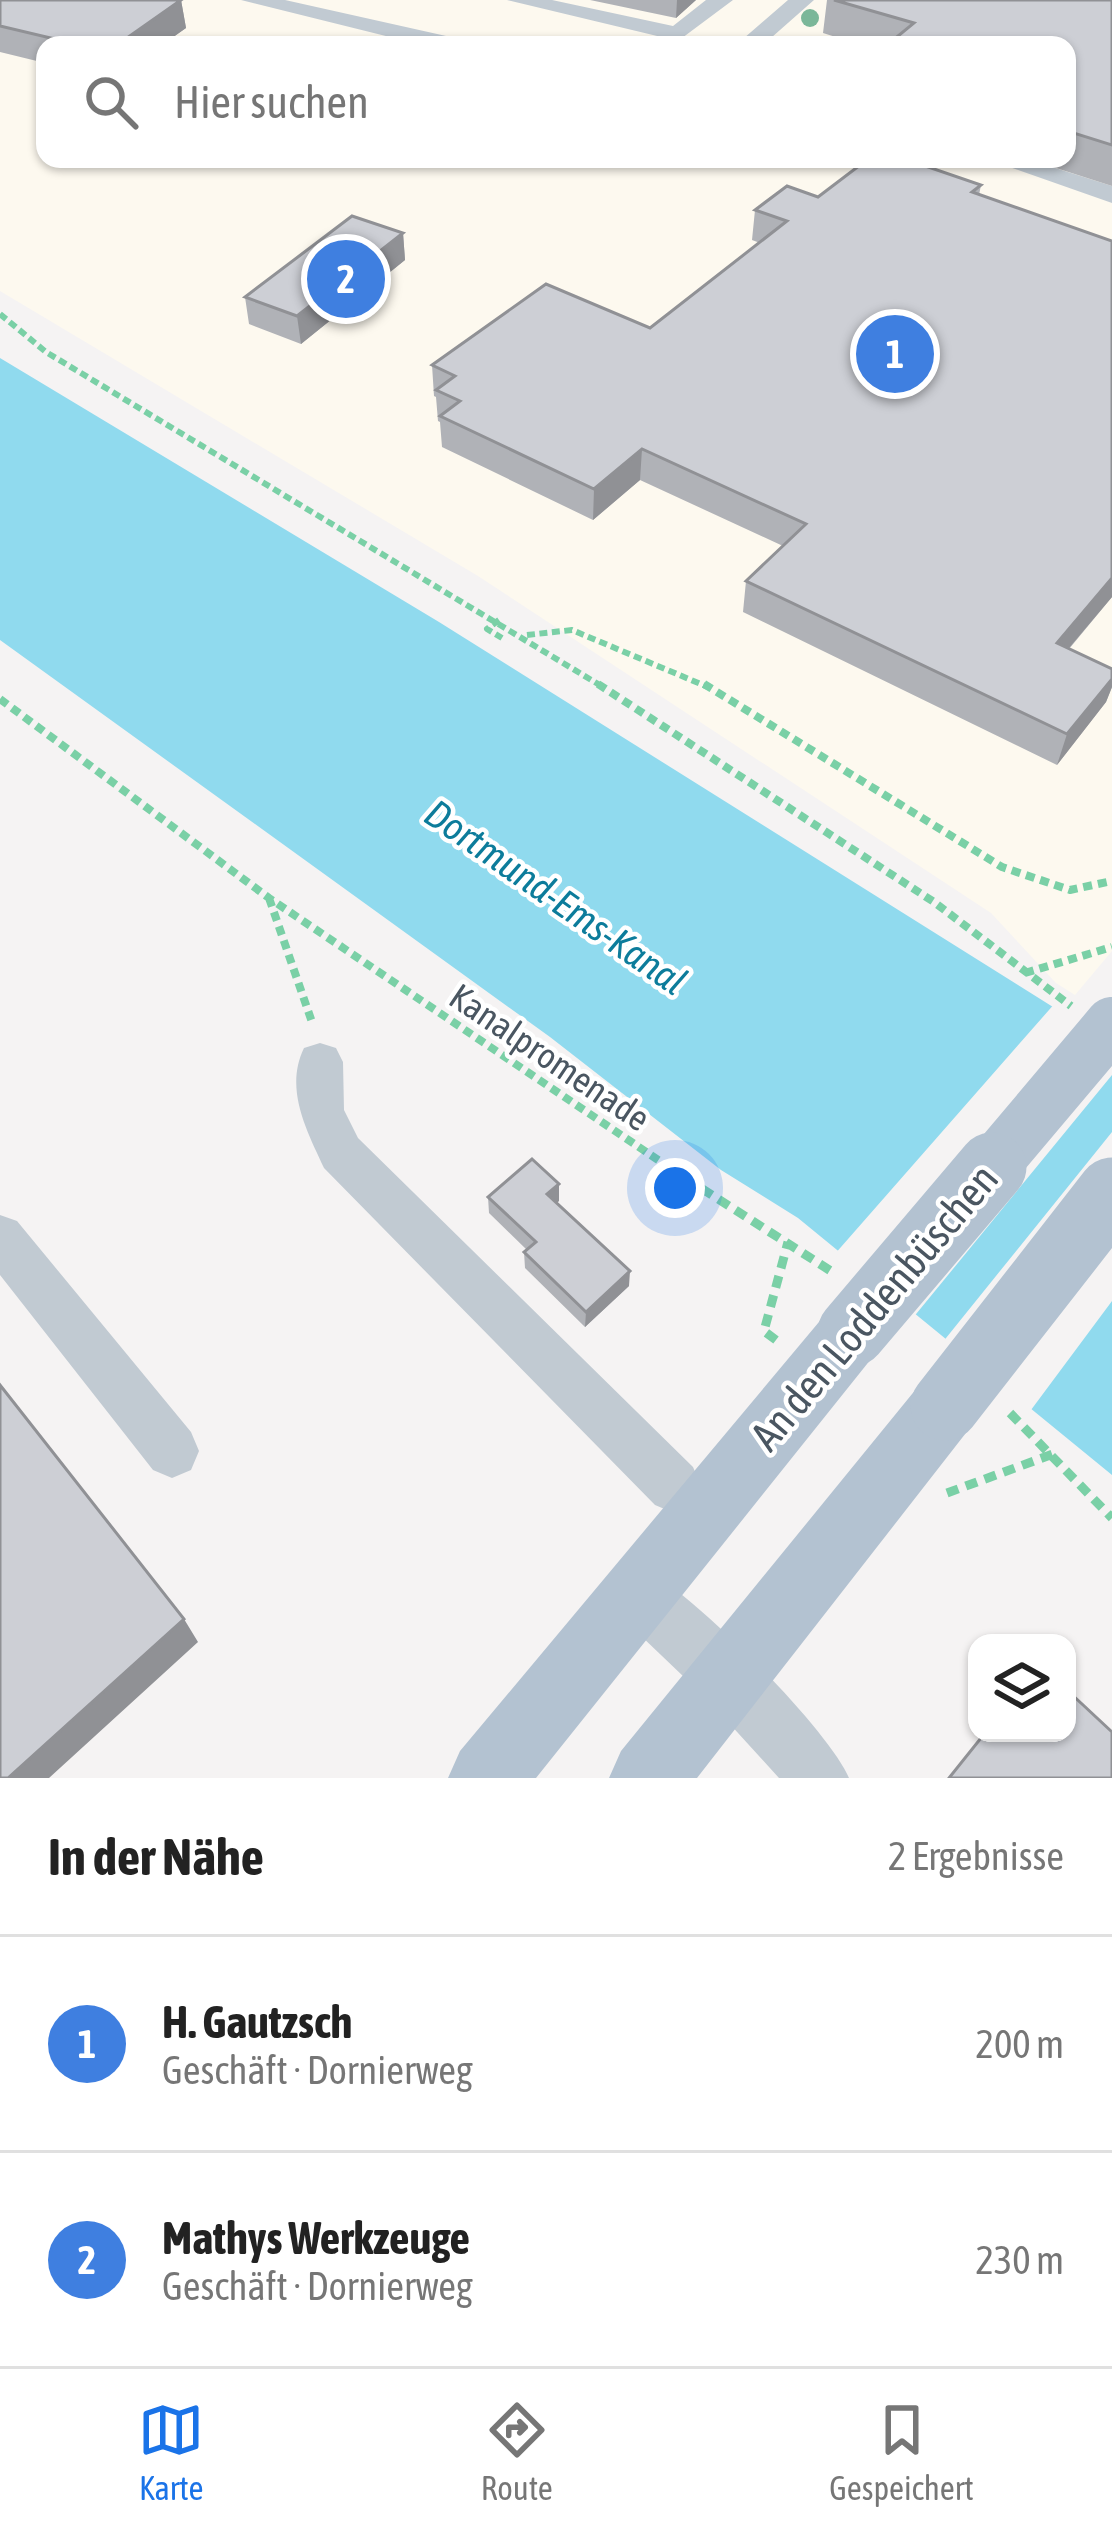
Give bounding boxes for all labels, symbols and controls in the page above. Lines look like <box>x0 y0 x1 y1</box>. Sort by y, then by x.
search box <box>36 36 1076 168</box>
icon: search <box>78 69 144 135</box>
text: Hier suchen <box>174 76 369 128</box>
pin: 2 <box>307 234 385 324</box>
pin: 1 <box>856 309 934 399</box>
water label: Dortmund-Ems-Kanal <box>417 790 695 1004</box>
street label: Kanalpromenade <box>442 975 658 1139</box>
street label: An den Loddenbüschen <box>741 1155 1007 1459</box>
your location <box>645 1158 705 1218</box>
map controls <box>968 1634 1076 1742</box>
button: layers <box>968 1634 1076 1742</box>
text: In der Nähe <box>48 1827 264 1886</box>
text: 2 Ergebnisse <box>888 1834 1064 1878</box>
text: H. Gautzsch <box>162 1996 352 2048</box>
text: 1 <box>78 2022 96 2066</box>
text: 200 m <box>976 2022 1064 2066</box>
text: Geschäft · Dornierweg <box>162 2048 473 2092</box>
text: Mathys Werkzeuge <box>162 2212 470 2264</box>
text: 2 <box>78 2238 96 2282</box>
text: 230 m <box>976 2238 1064 2282</box>
text: Geschäft · Dornierweg <box>162 2264 473 2308</box>
tab: Karte <box>138 2397 204 2507</box>
tab: Route <box>481 2397 553 2507</box>
tab: Gespeichert <box>829 2397 974 2507</box>

